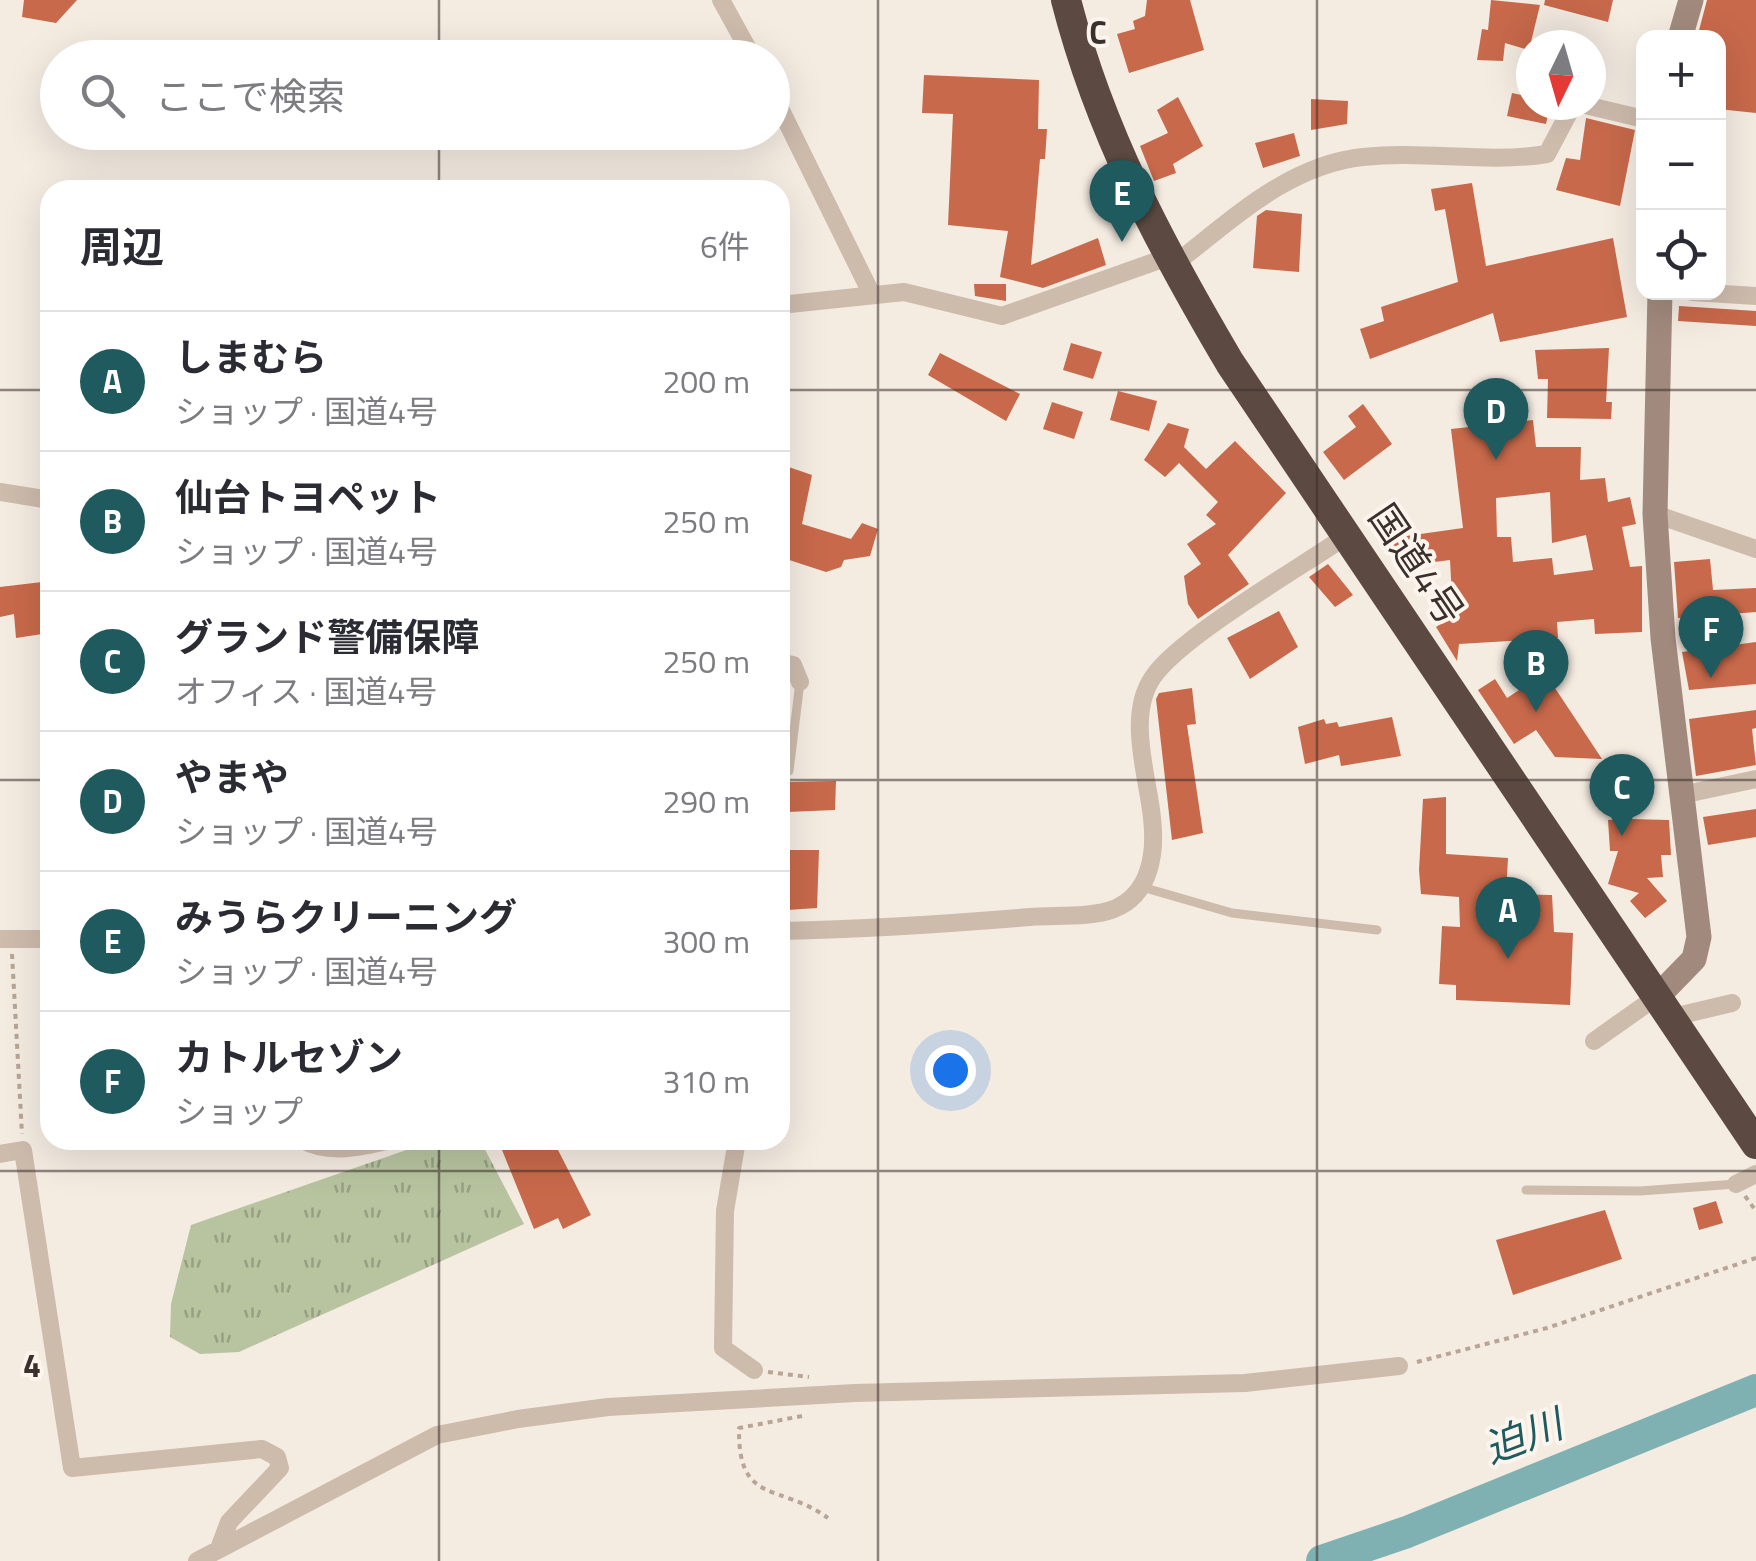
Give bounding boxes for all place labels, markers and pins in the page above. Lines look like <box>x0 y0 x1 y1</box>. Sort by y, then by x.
pin: E <box>1090 160 1154 242</box>
pin: D <box>1464 378 1528 460</box>
pin: F <box>1678 596 1744 678</box>
pin: B <box>1504 630 1568 712</box>
pin: C <box>1590 754 1654 836</box>
pin: A <box>1476 876 1540 959</box>

